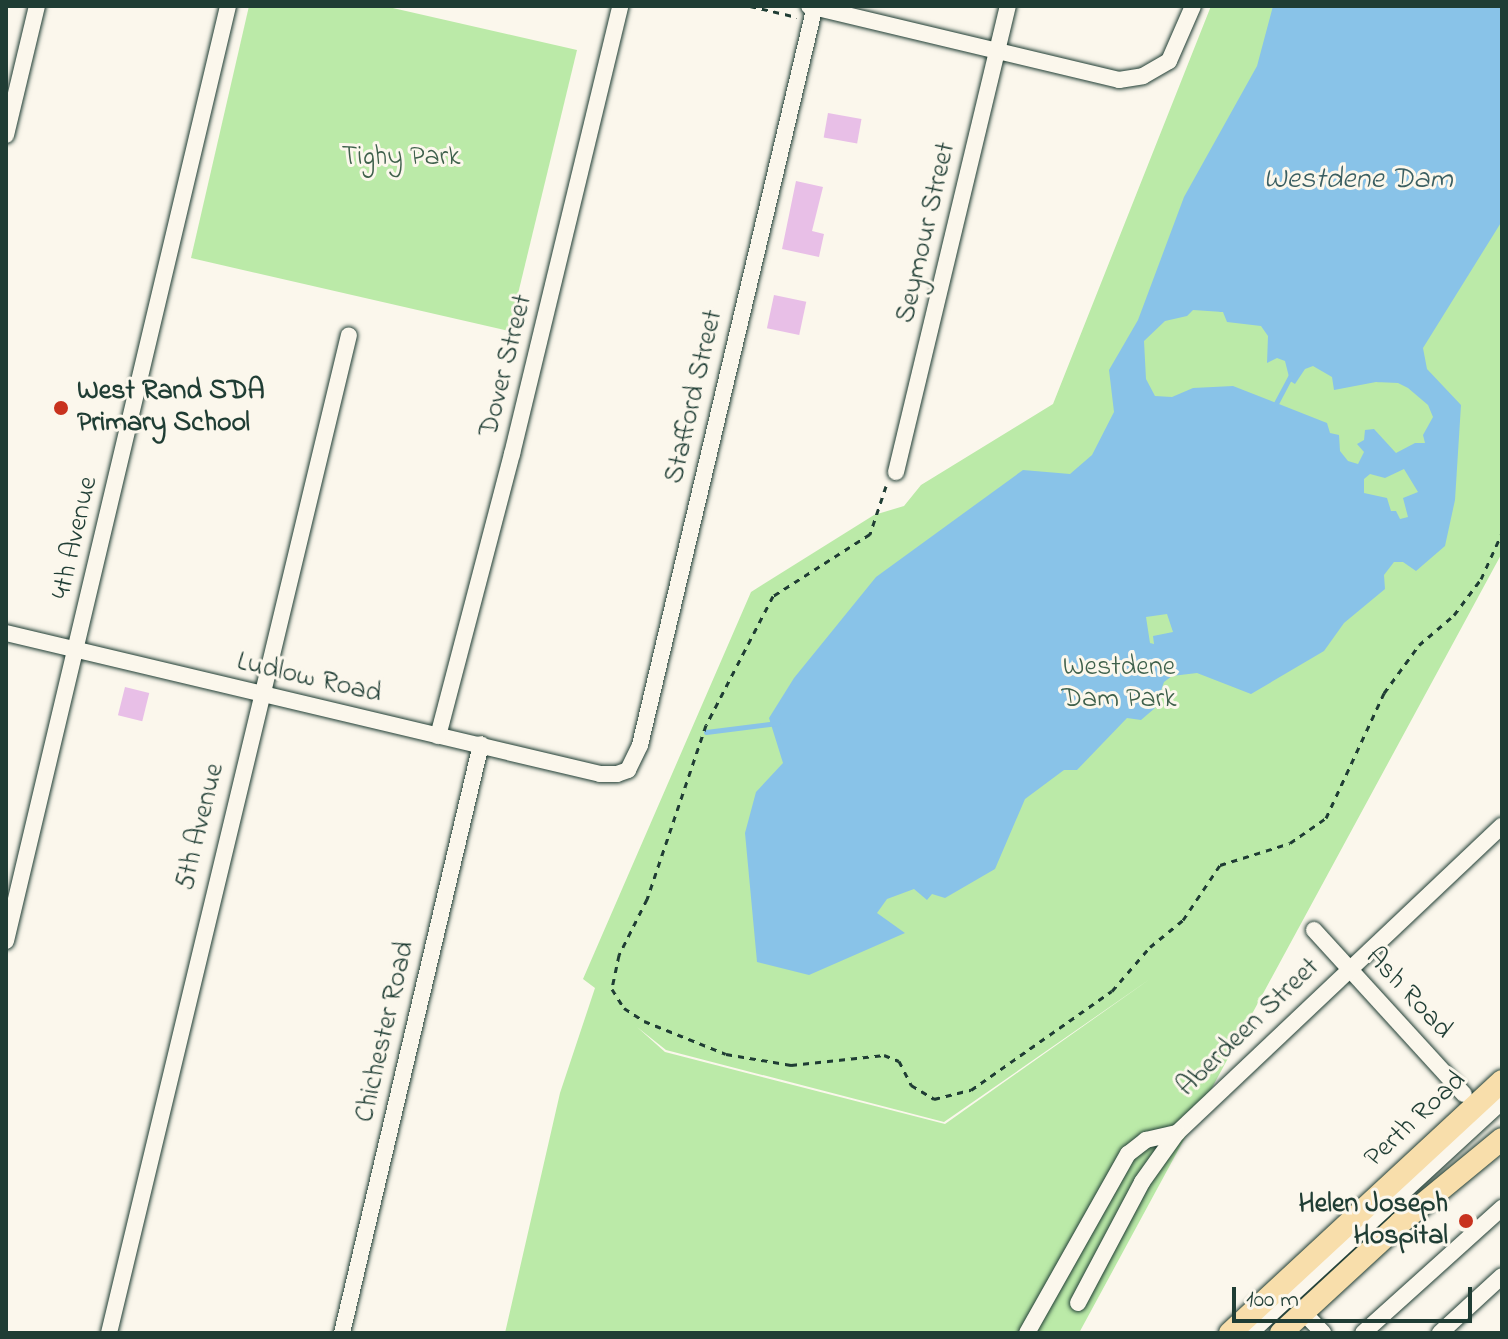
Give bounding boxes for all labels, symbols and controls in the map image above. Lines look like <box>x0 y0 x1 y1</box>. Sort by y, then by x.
street label: Seymour Street <box>890 139 964 327</box>
park label: Tighy Park <box>341 141 461 175</box>
water label: Westdene Dam <box>1263 162 1453 198</box>
street label: Dover Street <box>473 291 541 441</box>
street label: Stafford Street <box>659 307 731 487</box>
place label: West Rand SDA Primary School <box>77 375 265 441</box>
marker: West Rand SDA Primary School <box>52 399 70 417</box>
street label: 4th Avenue <box>46 473 106 603</box>
street label: Ludlow Road <box>233 646 385 712</box>
park label: Westdene Dam Park <box>1062 651 1176 717</box>
street label: 5th Avenue <box>169 760 233 894</box>
street label: Chichester Road <box>349 938 423 1126</box>
street label: Ash Road <box>1357 941 1459 1047</box>
street label: Aberdeen Street <box>1171 952 1327 1104</box>
street label: Perth Road <box>1358 1065 1474 1175</box>
place label: Helen Joseph Hospital <box>1298 1188 1448 1254</box>
marker: Helen Joseph Hospital <box>1455 1210 1477 1232</box>
scale bar <box>1236 1271 1476 1321</box>
text: 100 m <box>1246 1283 1299 1318</box>

